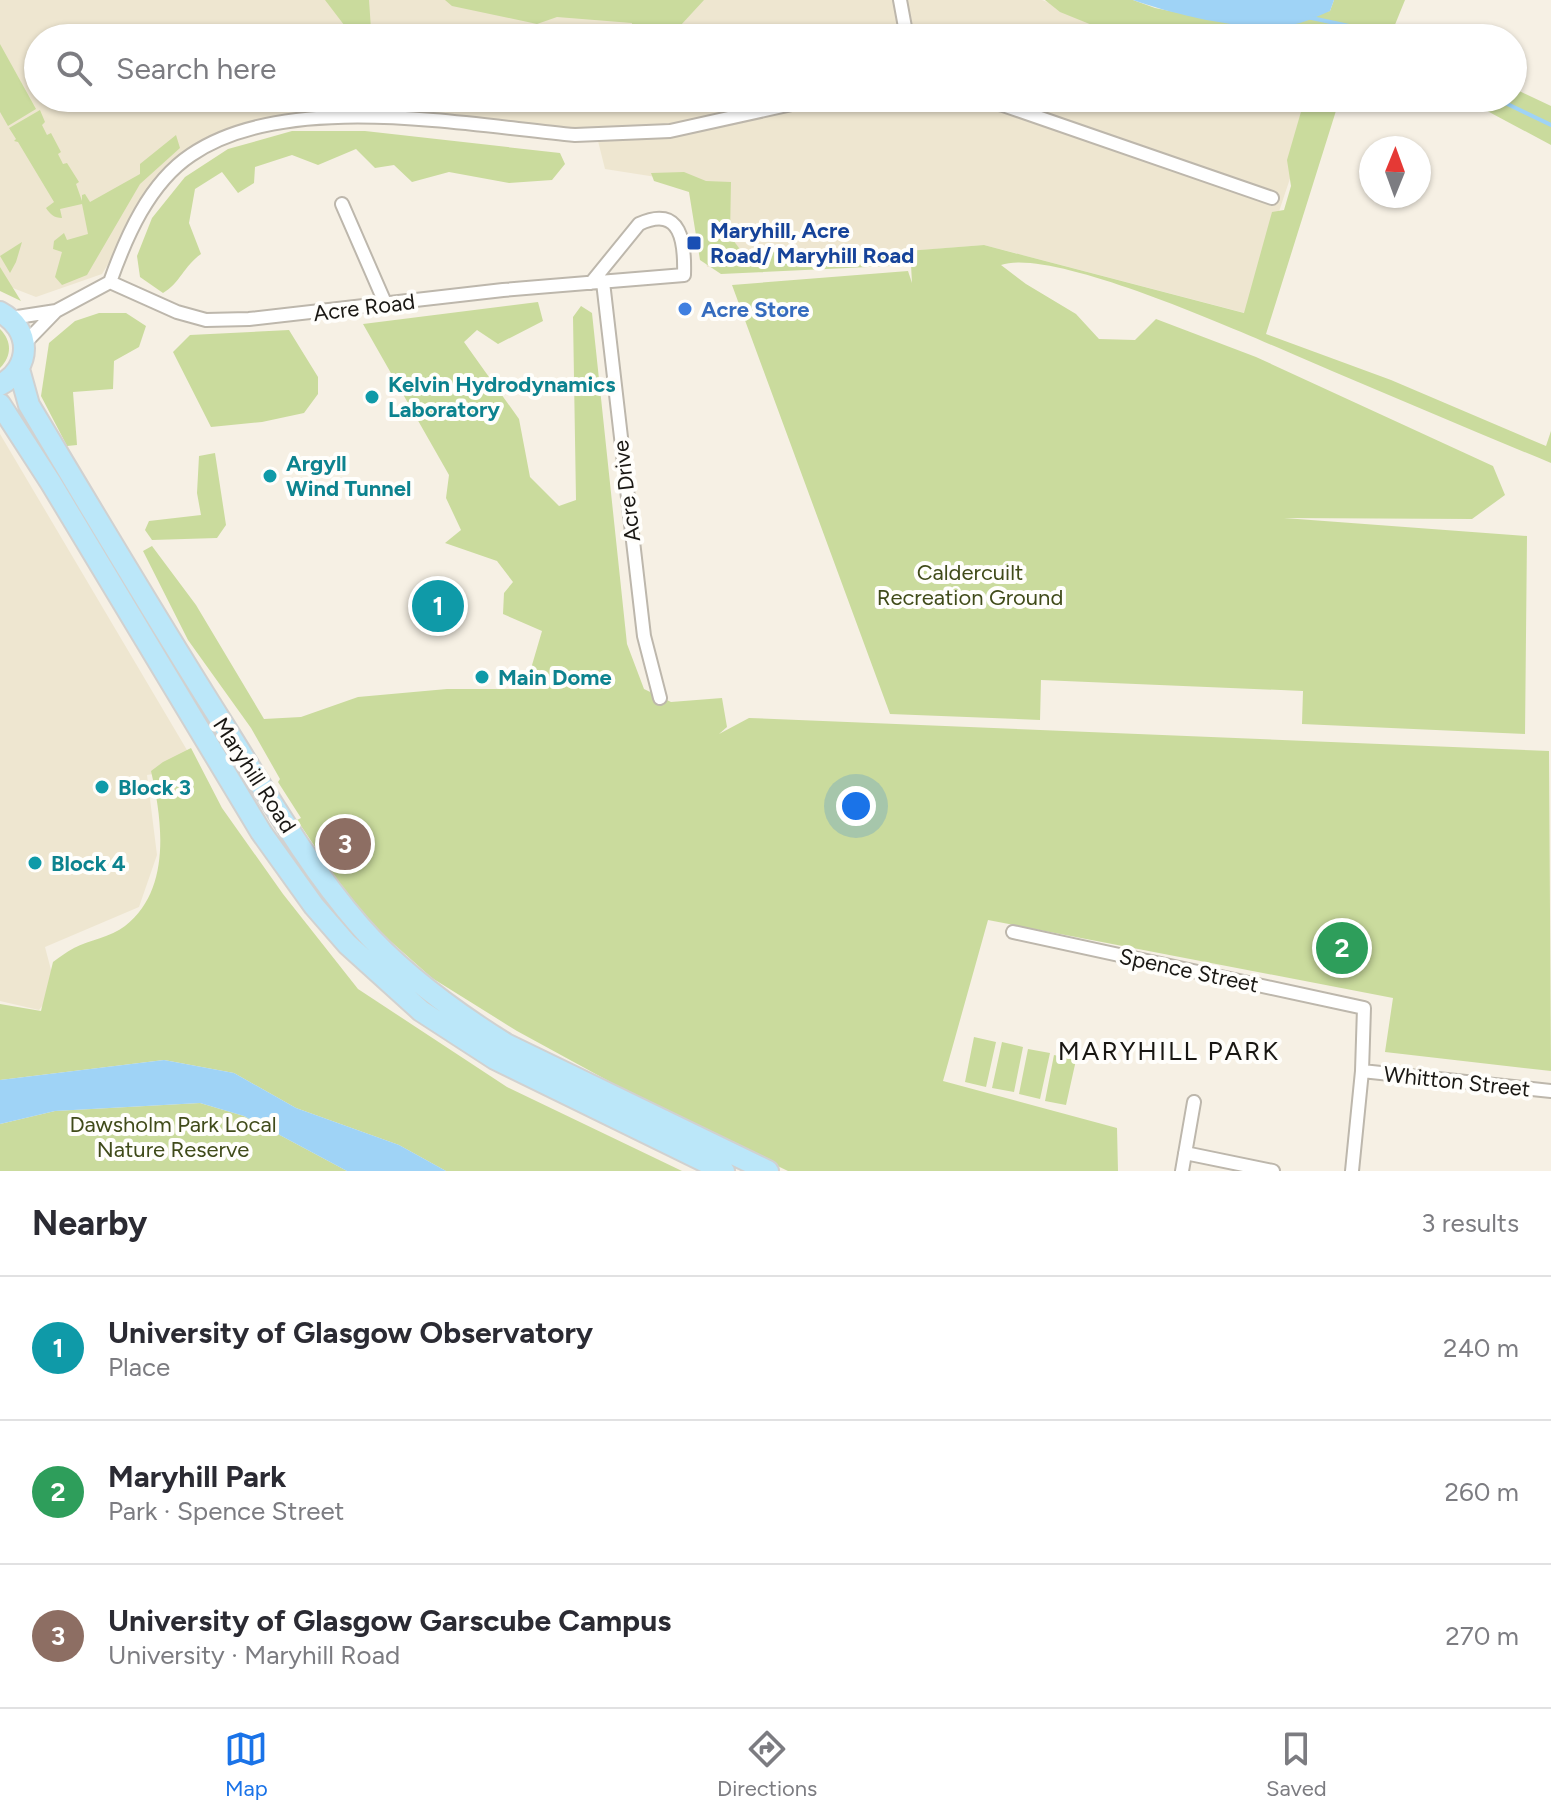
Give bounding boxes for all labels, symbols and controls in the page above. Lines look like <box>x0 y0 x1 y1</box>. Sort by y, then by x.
search box <box>24 24 1527 112</box>
icon: search <box>52 46 96 90</box>
text: Search here <box>116 50 276 87</box>
north arrow <box>1359 136 1431 208</box>
place label: Maryhill, Acre Road/ Maryhill Road <box>710 217 914 269</box>
marker: Maryhill, Acre Road/ Maryhill Road <box>685 234 703 252</box>
street label: Acre Road <box>312 288 416 327</box>
place label: Acre Store <box>701 296 810 323</box>
marker: Acre Store <box>676 300 694 318</box>
place label: Kelvin Hydrodynamics Laboratory <box>388 371 616 423</box>
marker: Kelvin Hydrodynamics Laboratory <box>363 388 381 406</box>
street label: Acre Drive <box>607 438 646 543</box>
place label: Argyll Wind Tunnel <box>286 450 411 502</box>
marker: Argyll Wind Tunnel <box>261 467 279 485</box>
park label: Caldercuilt Recreation Ground <box>877 559 1063 611</box>
pin: 1 <box>412 576 464 636</box>
place label: Main Dome <box>498 664 612 691</box>
marker: Main Dome <box>473 668 491 686</box>
street label: Maryhill Road <box>207 713 302 838</box>
place label: Block 3 <box>118 774 191 801</box>
marker: Block 3 <box>93 778 111 796</box>
your location <box>836 786 876 826</box>
pin: 3 <box>319 814 371 874</box>
place label: Block 4 <box>51 850 126 877</box>
marker: Block 4 <box>26 854 44 872</box>
pin: 2 <box>1316 918 1368 978</box>
street label: Spence Street <box>1117 943 1261 998</box>
district label: MARYHILL PARK <box>1058 1035 1280 1067</box>
street label: Whitton Street <box>1382 1060 1532 1103</box>
park label: Dawsholm Park Local Nature Reserve <box>69 1111 277 1163</box>
text: Nearby <box>32 1203 147 1244</box>
text: 3 results <box>1421 1207 1519 1239</box>
text: University of Glasgow Observatory <box>108 1314 593 1351</box>
text: 1 <box>53 1332 63 1364</box>
text: 240 m <box>1443 1332 1519 1364</box>
text: Place <box>108 1351 170 1383</box>
text: Maryhill Park <box>108 1458 287 1495</box>
text: 2 <box>50 1476 66 1508</box>
text: 260 m <box>1445 1476 1519 1508</box>
text: Park · Spence Street <box>108 1495 344 1527</box>
text: University of Glasgow Garscube Campus <box>108 1602 671 1639</box>
text: 3 <box>51 1620 65 1652</box>
text: 270 m <box>1445 1620 1519 1652</box>
text: University · Maryhill Road <box>108 1639 400 1671</box>
tab: Map <box>224 1727 268 1802</box>
tab: Directions <box>717 1727 817 1802</box>
tab: Saved <box>1266 1727 1327 1802</box>

